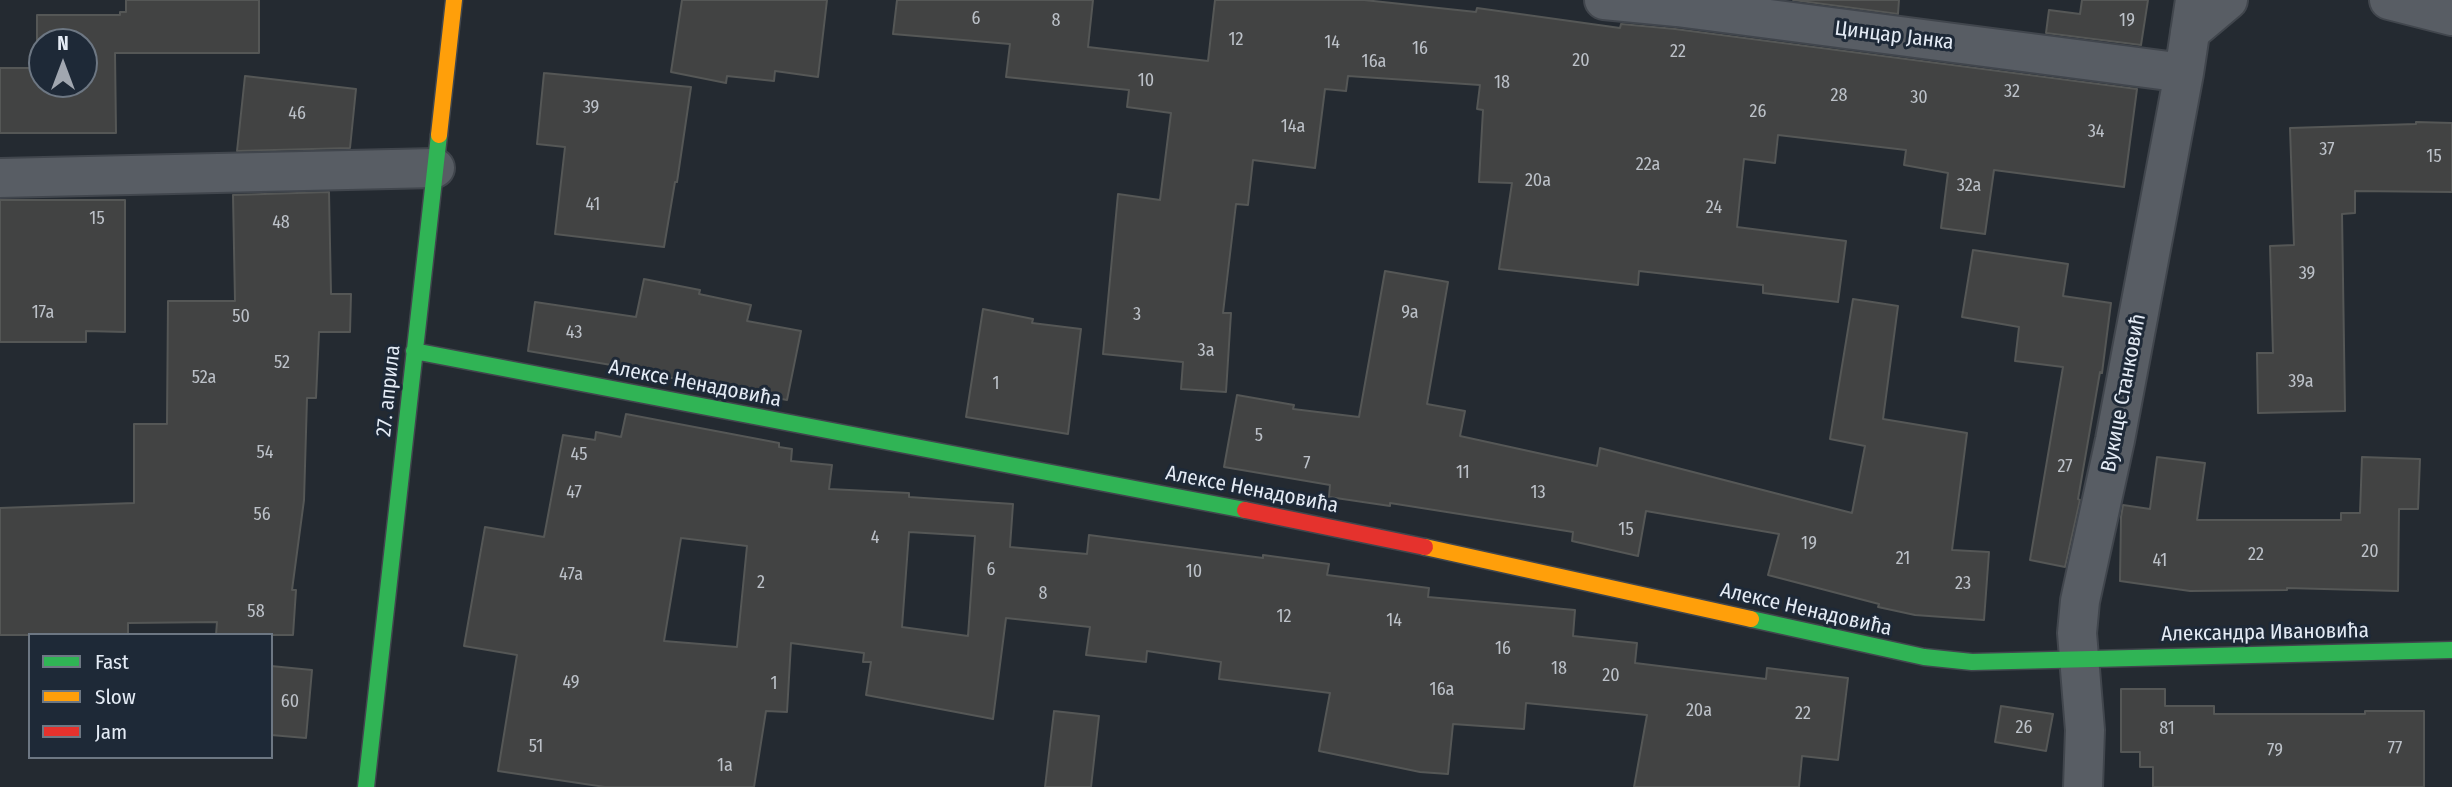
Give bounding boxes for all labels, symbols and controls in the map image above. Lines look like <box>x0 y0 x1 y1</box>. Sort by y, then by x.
house number: 6 <box>972 8 980 30</box>
house number: 8 <box>1052 10 1060 32</box>
house number: 19 <box>2119 10 2135 32</box>
street label: Цинцар Јанка <box>1833 16 1955 56</box>
north arrow <box>28 28 98 98</box>
house number: 12 <box>1229 29 1243 51</box>
text: N <box>57 32 69 55</box>
house number: 14 <box>1324 32 1340 54</box>
house number: 16 <box>1412 38 1428 60</box>
house number: 22 <box>1670 41 1686 63</box>
house number: 20 <box>1572 50 1590 72</box>
house number: 16a <box>1362 51 1386 73</box>
house number: 10 <box>1138 70 1154 92</box>
house number: 18 <box>1494 72 1510 94</box>
house number: 32 <box>2004 81 2020 103</box>
house number: 28 <box>1831 85 1847 107</box>
house number: 30 <box>1910 87 1928 109</box>
house number: 39 <box>583 97 599 119</box>
house number: 26 <box>1750 101 1766 123</box>
house number: 46 <box>288 103 306 125</box>
house number: 14a <box>1281 116 1305 138</box>
house number: 34 <box>2088 121 2104 143</box>
house number: 37 <box>2319 139 2335 161</box>
house number: 15 <box>2426 146 2442 168</box>
house number: 22a <box>1636 154 1660 176</box>
house number: 20a <box>1525 170 1551 192</box>
house number: 32a <box>1957 175 1981 197</box>
house number: 41 <box>586 194 600 216</box>
house number: 24 <box>1706 197 1722 219</box>
house number: 15 <box>89 208 105 230</box>
house number: 48 <box>272 212 290 234</box>
house number: 39 <box>2299 263 2315 285</box>
house number: 17a <box>32 302 54 324</box>
house number: 9a <box>1401 302 1419 324</box>
house number: 3 <box>1133 304 1141 326</box>
house number: 50 <box>232 306 250 328</box>
street label: Вукице Станковић <box>2096 312 2152 474</box>
house number: 43 <box>566 322 582 344</box>
house number: 3a <box>1198 340 1214 362</box>
street label: 27. априла <box>372 344 406 438</box>
house number: 52 <box>274 352 290 374</box>
street label: Алексе Ненадовића <box>607 355 783 413</box>
house number: 52a <box>192 367 216 389</box>
house number: 39a <box>2288 371 2314 393</box>
house number: 1 <box>992 373 1000 395</box>
house number: 5 <box>1255 425 1263 447</box>
house number: 54 <box>257 442 273 464</box>
house number: 45 <box>571 444 587 466</box>
house number: 7 <box>1303 453 1311 475</box>
house number: 27 <box>2057 456 2073 478</box>
street label: Алексе Ненадовића <box>1164 461 1340 519</box>
house number: 11 <box>1456 462 1470 484</box>
house number: 47 <box>566 482 582 504</box>
house number: 13 <box>1530 482 1546 504</box>
house number: 56 <box>253 504 271 526</box>
house number: 15 <box>1618 519 1634 541</box>
house number: 4 <box>871 527 879 549</box>
house number: 19 <box>1801 533 1817 555</box>
house number: 20 <box>2361 541 2379 563</box>
house number: 22 <box>2248 544 2264 566</box>
house number: 21 <box>1896 548 1910 570</box>
house number: 41 <box>2153 550 2167 572</box>
house number: 6 <box>987 559 995 581</box>
house number: 10 <box>1186 561 1202 583</box>
house number: 47a <box>559 564 583 586</box>
house number: 2 <box>757 572 765 594</box>
house number: 23 <box>1955 573 1971 595</box>
street label: Алексе Ненадовића <box>1718 578 1894 642</box>
house number: 8 <box>1039 583 1047 605</box>
house number: 58 <box>247 601 265 623</box>
house number: 12 <box>1277 606 1291 628</box>
house number: 14 <box>1386 610 1402 632</box>
street label: Александра Ивановића <box>2161 619 2369 647</box>
legend <box>28 633 273 759</box>
house number: 16 <box>1495 638 1511 660</box>
text: Fast <box>95 649 129 675</box>
house number: 18 <box>1551 658 1567 680</box>
house number: 20 <box>1602 665 1620 687</box>
house number: 49 <box>562 672 580 694</box>
house number: 1 <box>770 673 778 695</box>
house number: 16a <box>1430 679 1454 701</box>
text: Slow <box>95 684 136 710</box>
house number: 60 <box>281 691 299 713</box>
house number: 20a <box>1686 700 1712 722</box>
house number: 22 <box>1795 703 1811 725</box>
house number: 26 <box>2016 717 2032 739</box>
house number: 81 <box>2159 718 2175 740</box>
text: Jam <box>95 719 127 745</box>
house number: 51 <box>529 736 543 758</box>
house number: 77 <box>2388 738 2402 760</box>
house number: 79 <box>2267 740 2283 762</box>
house number: 1a <box>717 755 733 777</box>

